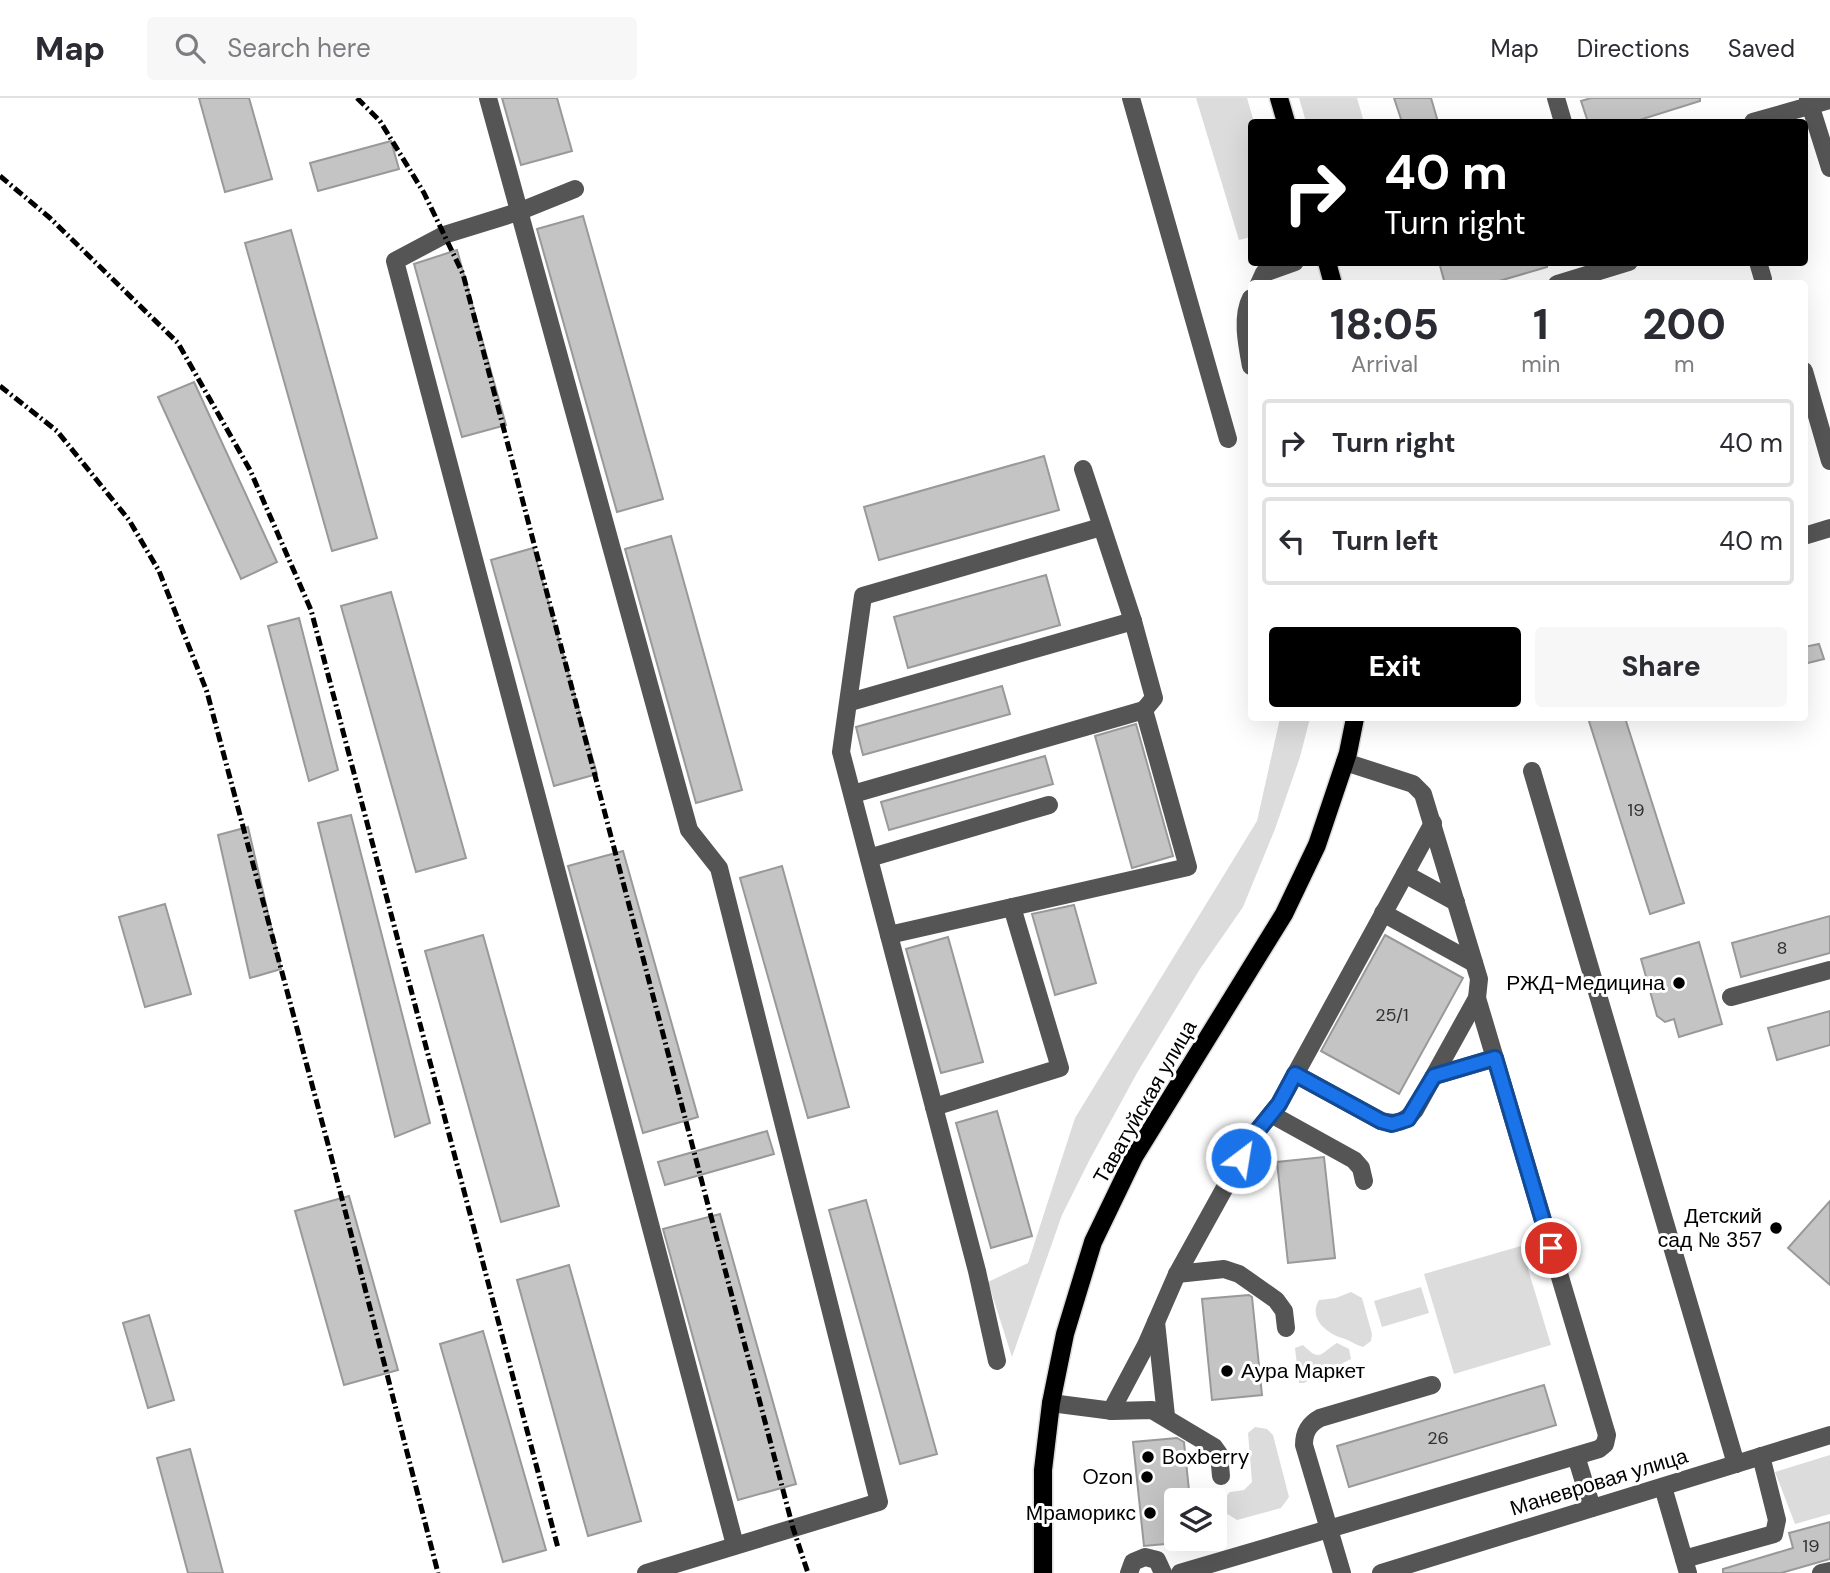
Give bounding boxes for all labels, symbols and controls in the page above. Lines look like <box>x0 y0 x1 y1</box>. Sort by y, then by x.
search box <box>147 17 637 80</box>
text: Map <box>35 27 105 70</box>
icon: search <box>171 29 209 67</box>
text: Search here <box>227 31 371 65</box>
text: Map <box>1491 33 1539 64</box>
text: Directions <box>1577 33 1690 64</box>
text: Saved <box>1728 33 1795 64</box>
text: 40 m <box>1384 140 1508 204</box>
icon: right <box>1269 147 1360 238</box>
text: Turn right <box>1384 202 1526 244</box>
text: 18:05 <box>1330 297 1439 352</box>
text: 1 <box>1533 297 1548 352</box>
text: 200 <box>1642 297 1726 352</box>
text: Arrival <box>1351 349 1418 379</box>
text: min <box>1521 349 1560 379</box>
text: m <box>1674 349 1694 379</box>
icon: right <box>1273 424 1311 462</box>
text: Turn right <box>1332 426 1456 460</box>
text: 40 m <box>1719 426 1783 460</box>
icon: left <box>1273 522 1311 560</box>
text: Turn left <box>1332 524 1439 558</box>
text: 40 m <box>1719 524 1783 558</box>
button: Exit <box>1269 627 1521 707</box>
button: Share <box>1535 627 1787 707</box>
house number: 19 <box>1628 798 1644 822</box>
house number: 8 <box>1777 936 1787 960</box>
place label: РЖД-Медицина <box>1506 969 1665 997</box>
marker: РЖД-Медицина <box>1671 975 1687 991</box>
house number: 25/1 <box>1375 1003 1409 1027</box>
street label: Таватуйская улица <box>1087 1015 1203 1189</box>
position arrow <box>1204 1121 1278 1195</box>
place label: Детский сад № 357 <box>1658 1202 1762 1254</box>
pin <box>1521 1218 1581 1278</box>
marker: Детский сад № 357 <box>1768 1220 1784 1236</box>
icon: arrive <box>1532 1229 1570 1267</box>
place label: Аура Маркет <box>1241 1357 1365 1385</box>
marker: Аура Маркет <box>1219 1363 1235 1379</box>
house number: 26 <box>1427 1426 1449 1450</box>
street label: Маневровая улица <box>1507 1442 1692 1522</box>
place label: Boxberry <box>1162 1443 1250 1471</box>
marker: Boxberry <box>1140 1449 1156 1465</box>
place label: Ozon <box>1083 1463 1133 1491</box>
marker: Ozon <box>1139 1469 1155 1485</box>
map controls <box>1164 1488 1227 1551</box>
button: layers <box>1164 1488 1227 1551</box>
place label: Мраморикс <box>1026 1499 1136 1527</box>
marker: Мраморикс <box>1142 1505 1158 1521</box>
house number: 19 <box>1803 1534 1819 1558</box>

